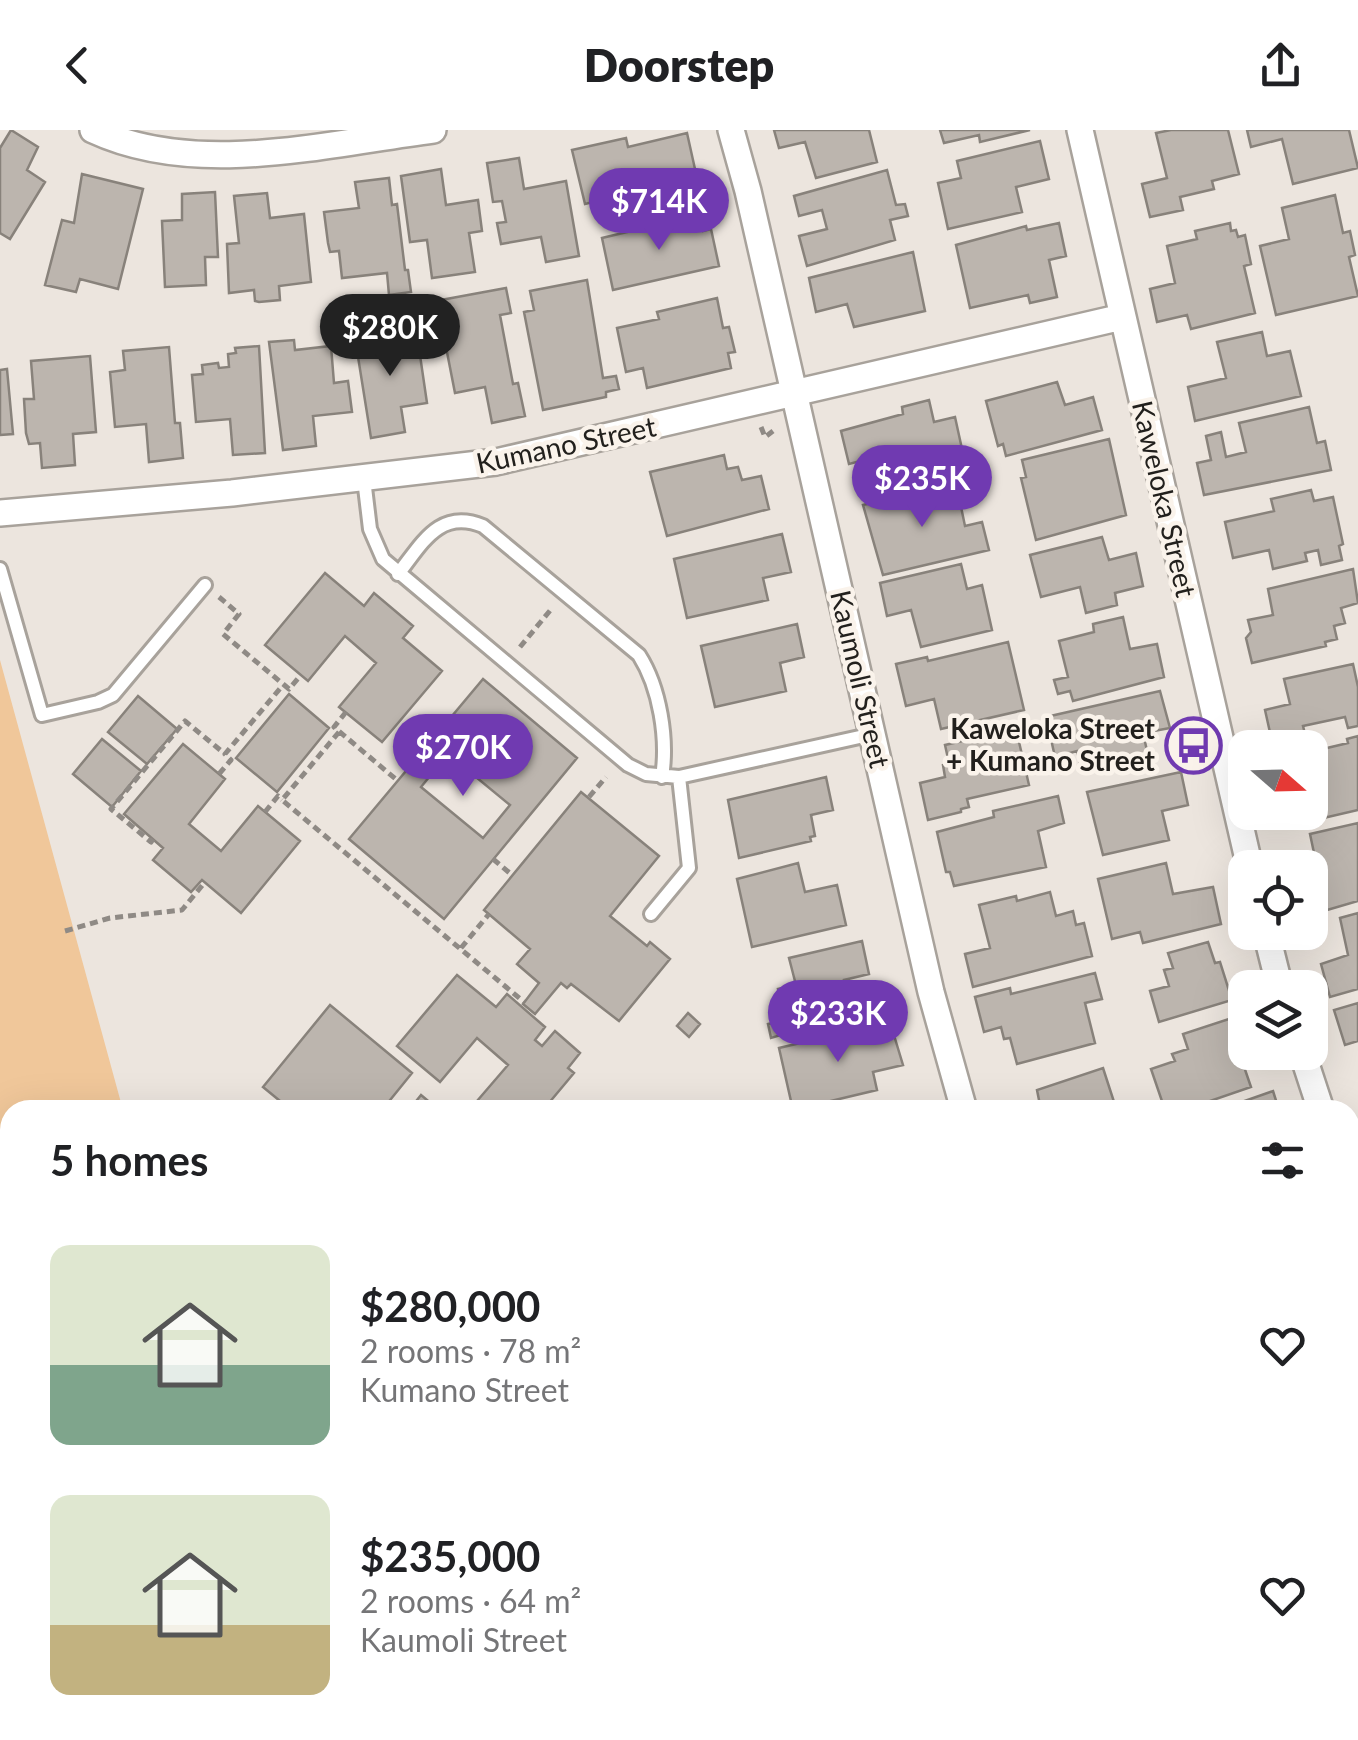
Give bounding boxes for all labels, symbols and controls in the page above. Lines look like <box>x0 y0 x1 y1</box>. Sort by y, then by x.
icon: back <box>50 38 105 93</box>
text: Doorstep <box>584 38 774 92</box>
icon: share <box>1253 38 1308 93</box>
pin: $714K <box>589 168 729 253</box>
text: $714K <box>611 181 707 220</box>
pin: $280K <box>320 294 460 379</box>
text: $280K <box>342 307 438 346</box>
street label: Kaweloka Street <box>1126 397 1204 600</box>
street label: Kumano Street <box>473 408 659 480</box>
pin: $235K <box>852 445 992 530</box>
text: $235K <box>874 458 970 497</box>
street label: Kaumoli Street <box>824 587 898 771</box>
place label: Kaweloka Street + Kumano Street <box>946 711 1156 777</box>
pin: $270K <box>393 714 533 799</box>
bus stop icon: Kaweloka Street + Kumano Street <box>1164 715 1224 775</box>
text: $270K <box>415 727 511 766</box>
north arrow <box>1228 730 1328 830</box>
map controls <box>1228 730 1328 1070</box>
button: locate <box>1228 850 1328 950</box>
button: layers <box>1228 970 1328 1070</box>
pin: $233K <box>768 980 908 1065</box>
text: $233K <box>790 993 886 1032</box>
icon: filters <box>1255 1133 1310 1188</box>
text: 5 homes <box>50 1135 208 1185</box>
text: $280,000 <box>360 1281 540 1331</box>
icon: home <box>130 1285 250 1405</box>
icon: heart <box>1255 1318 1310 1373</box>
text: 2 rooms · 78 m² <box>360 1331 581 1370</box>
text: Kumano Street <box>360 1370 569 1409</box>
text: $235,000 <box>360 1531 540 1581</box>
icon: home <box>130 1535 250 1655</box>
icon: heart <box>1255 1568 1310 1623</box>
text: 2 rooms · 64 m² <box>360 1581 581 1620</box>
text: Kaumoli Street <box>360 1620 567 1659</box>

